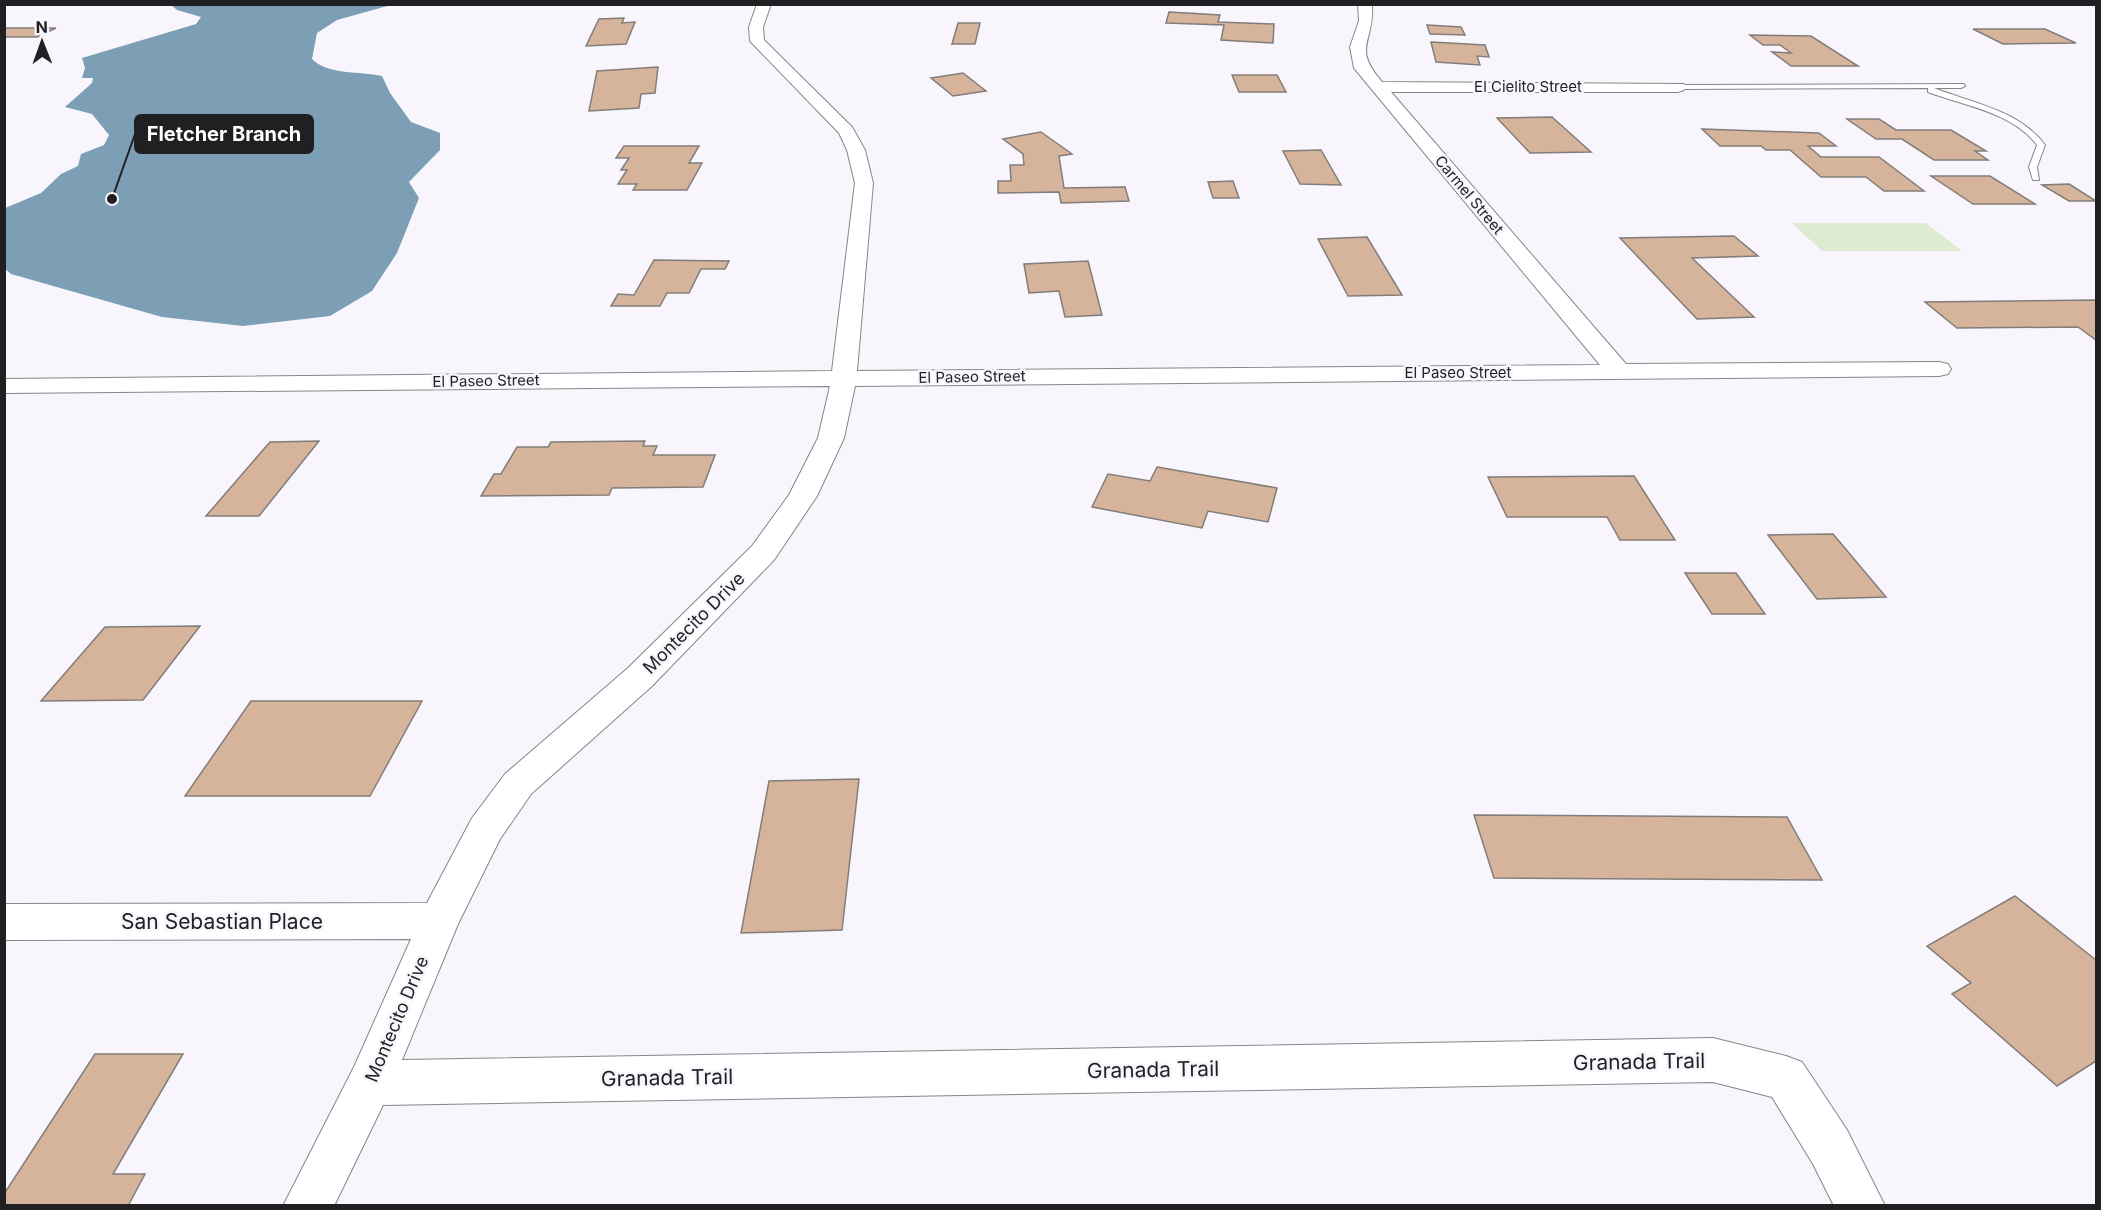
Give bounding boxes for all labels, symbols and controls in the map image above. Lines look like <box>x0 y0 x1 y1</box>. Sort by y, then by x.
north arrow <box>12 12 72 72</box>
text: N <box>35 17 48 37</box>
street label: El Cielito Street <box>1474 77 1582 96</box>
callout: Fletcher Branch <box>135 115 313 153</box>
text: Fletcher Branch <box>147 122 301 146</box>
street label: Carmel Street <box>1431 151 1508 238</box>
street label: El Paseo Street <box>1404 363 1512 382</box>
street label: El Paseo Street <box>918 366 1026 387</box>
street label: El Paseo Street <box>432 370 540 391</box>
street label: Montecito Drive <box>639 568 749 678</box>
street label: San Sebastian Place <box>121 909 323 934</box>
street label: Montecito Drive <box>361 953 433 1085</box>
street label: Granada Trail <box>1573 1048 1705 1075</box>
street label: Granada Trail <box>1087 1056 1219 1083</box>
street label: Granada Trail <box>601 1064 733 1091</box>

